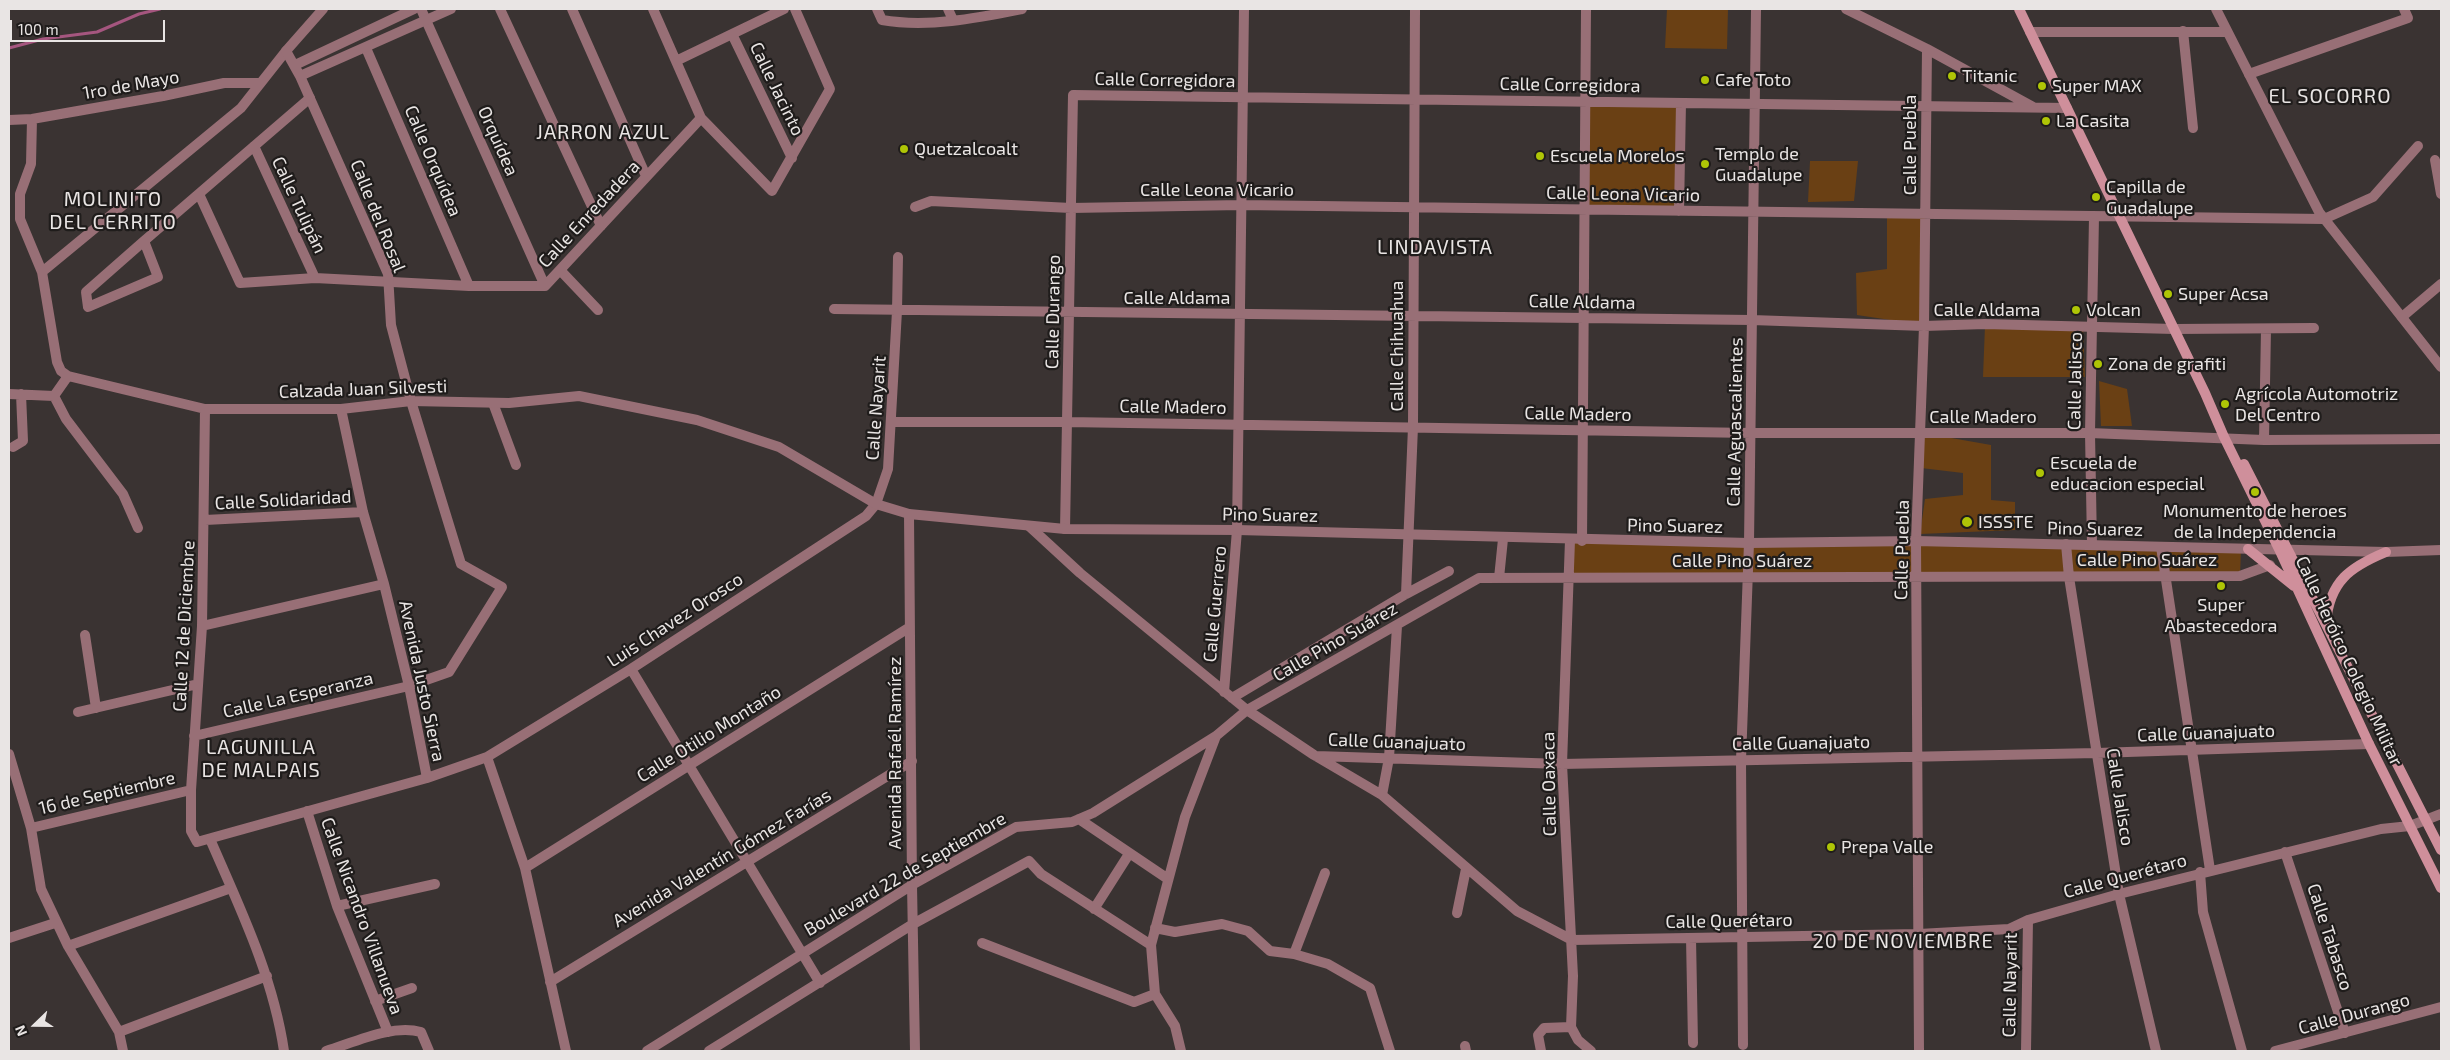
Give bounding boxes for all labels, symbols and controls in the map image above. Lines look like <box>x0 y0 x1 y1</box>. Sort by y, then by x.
scale bar <box>12 10 168 42</box>
text: 100 m <box>18 20 59 38</box>
street label: Calle Jacinto <box>745 39 809 139</box>
place label: Titanic <box>1962 65 2017 87</box>
street label: 1ro de Mayo <box>81 66 181 104</box>
street label: Calle Corregidora <box>1094 68 1236 92</box>
place label: Cafe Toto <box>1715 69 1791 91</box>
marker: Titanic <box>1946 70 1958 82</box>
street label: Calle Corregidora <box>1499 73 1641 97</box>
marker: Cafe Toto <box>1699 74 1711 86</box>
place label: Super MAX <box>2052 75 2142 97</box>
marker: Super MAX <box>2036 80 2048 92</box>
district label: EL SOCORRO <box>2267 84 2393 108</box>
street label: Calle Puebla <box>1899 95 1921 195</box>
street label: Calle Orquídea <box>400 102 466 220</box>
street label: Orquídea <box>473 103 523 179</box>
place label: La Casita <box>2056 110 2130 132</box>
marker: La Casita <box>2040 115 2052 127</box>
district label: JARRON AZUL <box>535 120 671 144</box>
place label: Quetzalcoalt <box>914 138 1018 160</box>
marker: Quetzalcoalt <box>898 143 910 155</box>
place label: Templo de Guadalupe <box>1715 143 1802 186</box>
place label: Escuela Morelos <box>1550 145 1685 167</box>
marker: Escuela Morelos <box>1534 150 1546 162</box>
street label: Calle Tulipán <box>267 153 331 257</box>
street label: Calle Enredadera <box>534 156 644 272</box>
street label: Calle del Rosal <box>346 157 410 275</box>
marker: Templo de Guadalupe <box>1699 158 1711 170</box>
place label: Capilla de Guadalupe <box>2106 176 2193 218</box>
street label: Calle Leona Vicario <box>1140 179 1294 201</box>
street label: Calle Leona Vicario <box>1546 182 1700 206</box>
district label: MOLINITO DEL CERRITO <box>48 187 178 234</box>
marker: Capilla de Guadalupe <box>2090 191 2102 203</box>
district label: LINDAVISTA <box>1376 235 1494 259</box>
street label: Calle Durango <box>1041 255 1065 369</box>
street label: Calle Chihuahua <box>1386 281 1408 411</box>
place label: Super Acsa <box>2178 283 2269 305</box>
street label: Calle Aldama <box>1124 287 1230 309</box>
marker: Super Acsa <box>2162 288 2174 300</box>
street label: Calle Aldama <box>1528 290 1636 314</box>
street label: Calle Aldama <box>1934 299 2040 321</box>
place label: Volcan <box>2086 299 2141 321</box>
marker: Volcan <box>2070 304 2082 316</box>
street label: Calle Jalisco <box>2063 332 2087 430</box>
street label: Calle Aguascalientes <box>1723 337 1747 507</box>
place label: Zona de grafiti <box>2108 353 2226 375</box>
street label: Calle Nayarit <box>862 355 890 461</box>
marker: Zona de grafiti <box>2092 358 2104 370</box>
street label: Calzada Juan Silvesti <box>278 375 448 403</box>
place label: Agrícola Automotriz Del Centro <box>2235 383 2398 426</box>
street label: Calle Madero <box>1119 395 1227 419</box>
marker: Agrícola Automotriz Del Centro <box>2219 398 2231 410</box>
street label: Calle Madero <box>1524 402 1632 426</box>
street label: Calle Madero <box>1929 406 2037 428</box>
place label: Escuela de educacion especial <box>2050 452 2204 494</box>
marker: Escuela de educacion especial <box>2034 467 2046 479</box>
street label: Calle Solidaridad <box>214 486 352 514</box>
marker: Monumento de heroes de la Independencia <box>2249 486 2261 498</box>
street label: Calle Puebla <box>1890 500 1914 600</box>
place label: Monumento de heroes de la Independencia <box>2163 500 2347 542</box>
street label: Pino Suarez <box>1222 503 1318 527</box>
place label: ISSSTE <box>1978 511 2034 533</box>
street label: Pino Suarez <box>1627 514 1723 538</box>
marker: ISSSTE <box>1960 515 1974 529</box>
street label: Pino Suarez <box>2047 517 2143 541</box>
street label: Calle 12 de Diciembre <box>169 540 199 712</box>
street label: Calle Guerrero <box>1199 545 1231 663</box>
street label: Calle Pino Suárez <box>2077 549 2217 571</box>
street label: Calle Pino Suárez <box>1672 550 1812 572</box>
street label: Calle Heróico Colegio Militar <box>2291 553 2407 769</box>
street label: Luis Chavez Orosco <box>603 568 747 672</box>
marker: Super Abastecedora <box>2215 580 2227 592</box>
place label: Super Abastecedora <box>2165 594 2277 636</box>
street label: Avenida Justo Sierra <box>394 598 450 764</box>
street label: Calle Pino Suárez <box>1269 598 1401 686</box>
street label: Avenida Rafaél Ramírez <box>884 657 906 849</box>
street label: Calle La Esperanza <box>221 667 375 723</box>
street label: Calle Otilio Montaño <box>633 681 785 787</box>
street label: Calle Guanajuato <box>2137 720 2275 746</box>
street label: Calle Guanajuato <box>1328 729 1466 755</box>
street label: Calle Guanajuato <box>1732 731 1870 755</box>
street label: Calle Oaxaca <box>1537 732 1561 836</box>
district label: LAGUNILLA DE MALPAIS <box>200 735 322 782</box>
street label: Calle Jalisco <box>2102 747 2138 847</box>
street label: 16 de Septiembre <box>37 767 177 819</box>
street label: Avenida Valentín Gómez Farías <box>609 784 835 932</box>
street label: Boulevard 22 de Septiembre <box>800 807 1010 941</box>
street label: Calle Nicandro Villanueva <box>316 815 408 1017</box>
place label: Prepa Valle <box>1841 836 1933 858</box>
marker: Prepa Valle <box>1825 841 1837 853</box>
street label: Calle Querétaro <box>2061 849 2189 903</box>
street label: Calle Tabasco <box>2303 881 2357 993</box>
street label: Calle Querétaro <box>1665 909 1793 933</box>
district label: 20 DE NOVIEMBRE <box>1811 929 1995 953</box>
street label: Calle Nayarit <box>1998 932 2022 1038</box>
street label: Calle Durango <box>2296 989 2412 1039</box>
north arrow <box>10 1000 60 1050</box>
text: N <box>11 1023 30 1039</box>

